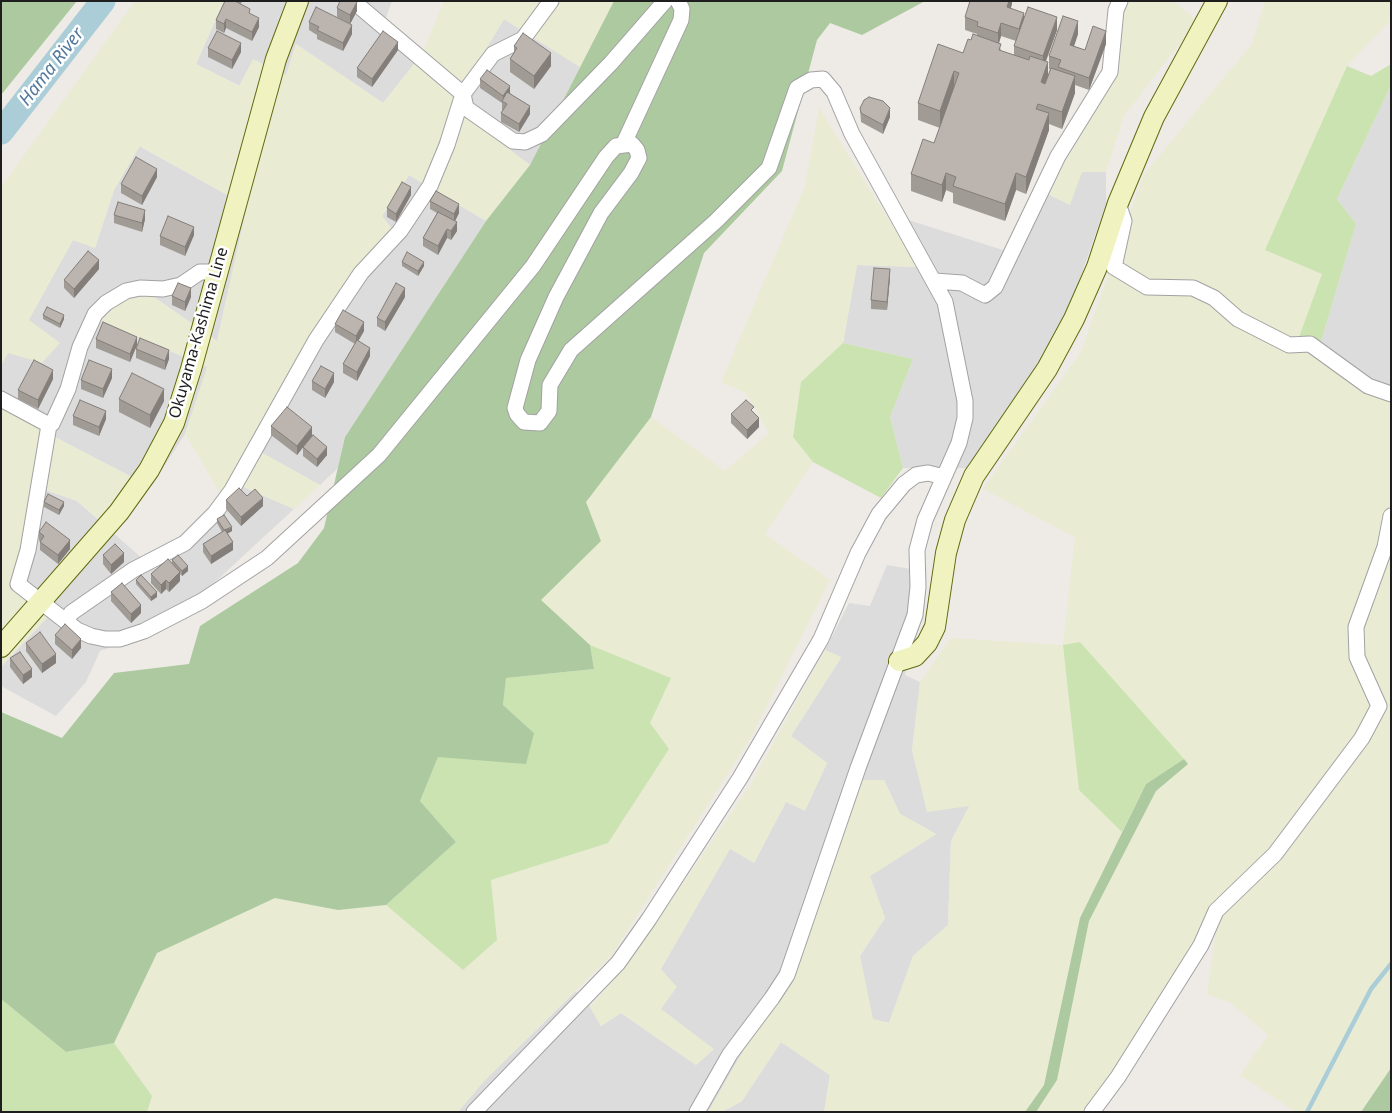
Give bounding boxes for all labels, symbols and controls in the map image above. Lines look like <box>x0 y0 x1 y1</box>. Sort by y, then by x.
water label: Hama River <box>15 24 89 110</box>
street label: Okuyama-Kashima Line <box>165 245 233 421</box>

